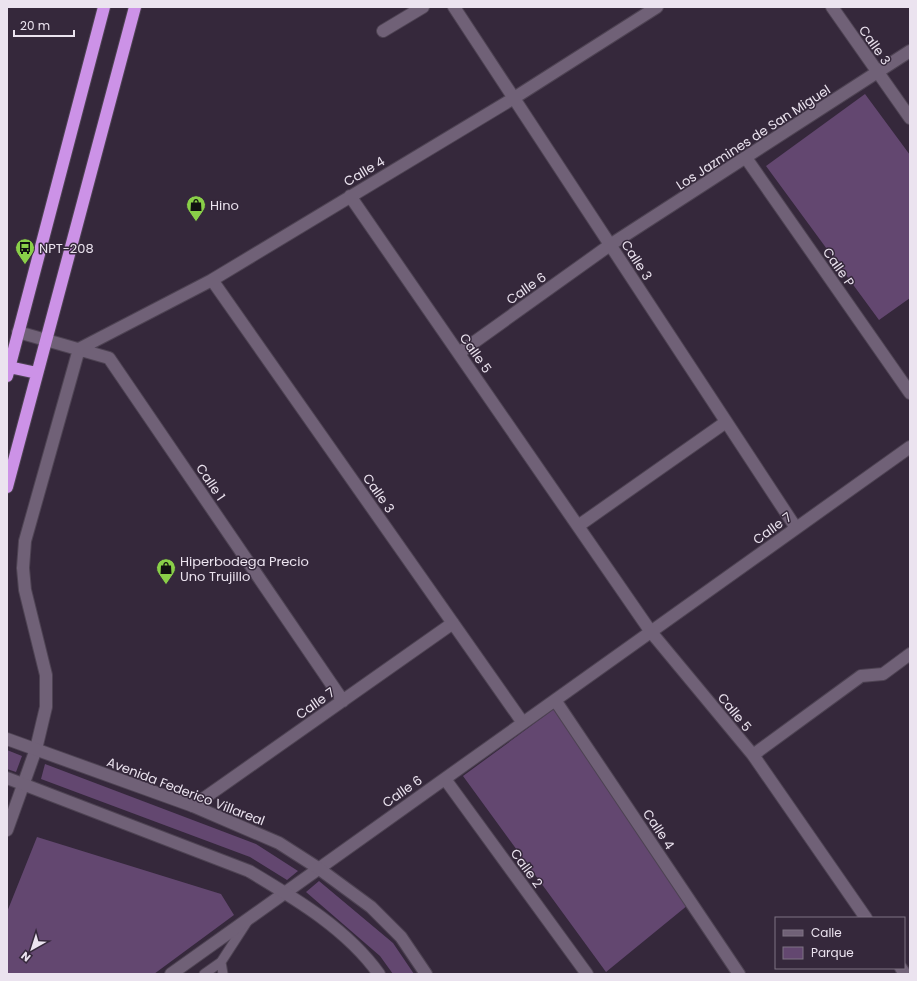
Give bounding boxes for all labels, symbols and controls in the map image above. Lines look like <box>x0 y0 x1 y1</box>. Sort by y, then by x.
scale bar <box>14 12 74 38</box>
text: 20 m <box>20 17 50 34</box>
street label: Calle 3 <box>854 22 895 69</box>
street label: Los Jazmines de San Miguel <box>672 80 834 194</box>
street label: Calle 4 <box>340 152 388 191</box>
shop icon: Hino <box>185 194 207 222</box>
place label: Hino <box>210 196 239 215</box>
street label: Calle 3 <box>617 236 657 284</box>
bus stop icon: NPT-208 <box>14 237 36 265</box>
place label: NPT-208 <box>39 239 94 258</box>
street label: Calle P <box>818 244 859 291</box>
street label: Calle 6 <box>502 268 550 309</box>
street label: Calle 5 <box>455 329 496 377</box>
street label: Calle 1 <box>191 460 230 505</box>
street label: Calle 3 <box>358 470 399 517</box>
street label: Calle 7 <box>749 508 796 549</box>
place label: Hiperbodega Precio Uno Trujillo <box>180 552 309 586</box>
shop icon: Hiperbodega Precio Uno Trujillo <box>155 557 177 585</box>
street label: Calle 7 <box>292 683 339 724</box>
street label: Calle 5 <box>713 689 756 736</box>
street label: Avenida Federico Villareal <box>104 753 268 830</box>
street label: Calle 6 <box>378 771 426 812</box>
street label: Calle 4 <box>638 805 679 853</box>
street label: Calle 2 <box>506 845 547 892</box>
legend <box>775 917 905 969</box>
text: Calle <box>811 924 842 941</box>
north arrow <box>12 929 52 969</box>
text: Parque <box>811 944 854 961</box>
text: N <box>17 948 34 966</box>

